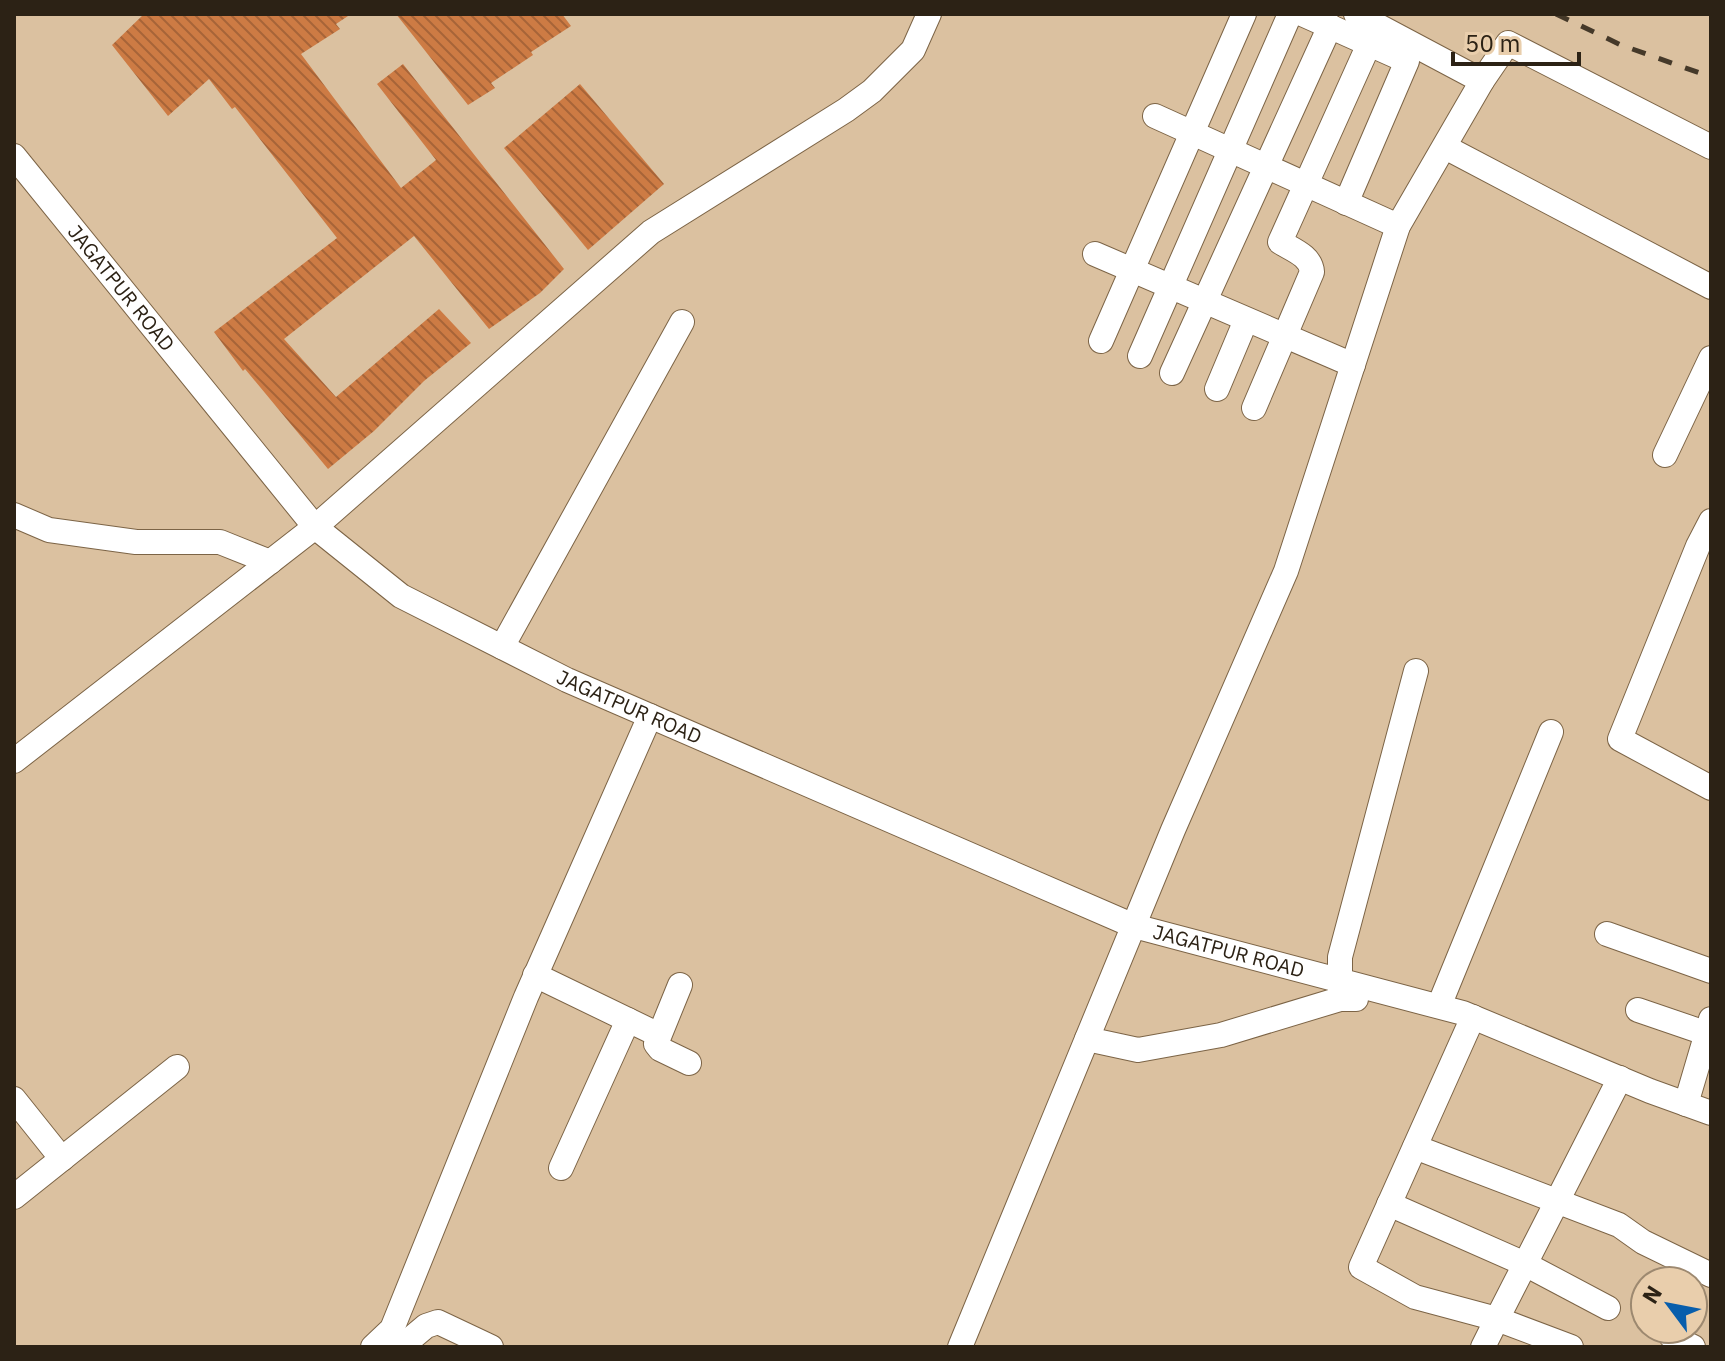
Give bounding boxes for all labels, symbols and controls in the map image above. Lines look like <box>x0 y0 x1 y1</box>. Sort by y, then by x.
scale bar <box>1453 16 1579 66</box>
text: 50 m <box>1465 27 1520 59</box>
street label: JAGATPUR ROAD <box>62 219 181 357</box>
street label: JAGATPUR ROAD <box>552 663 706 750</box>
street label: JAGATPUR ROAD <box>1150 918 1307 983</box>
north arrow <box>1629 1265 1709 1345</box>
text: N <box>1635 1280 1668 1309</box>

